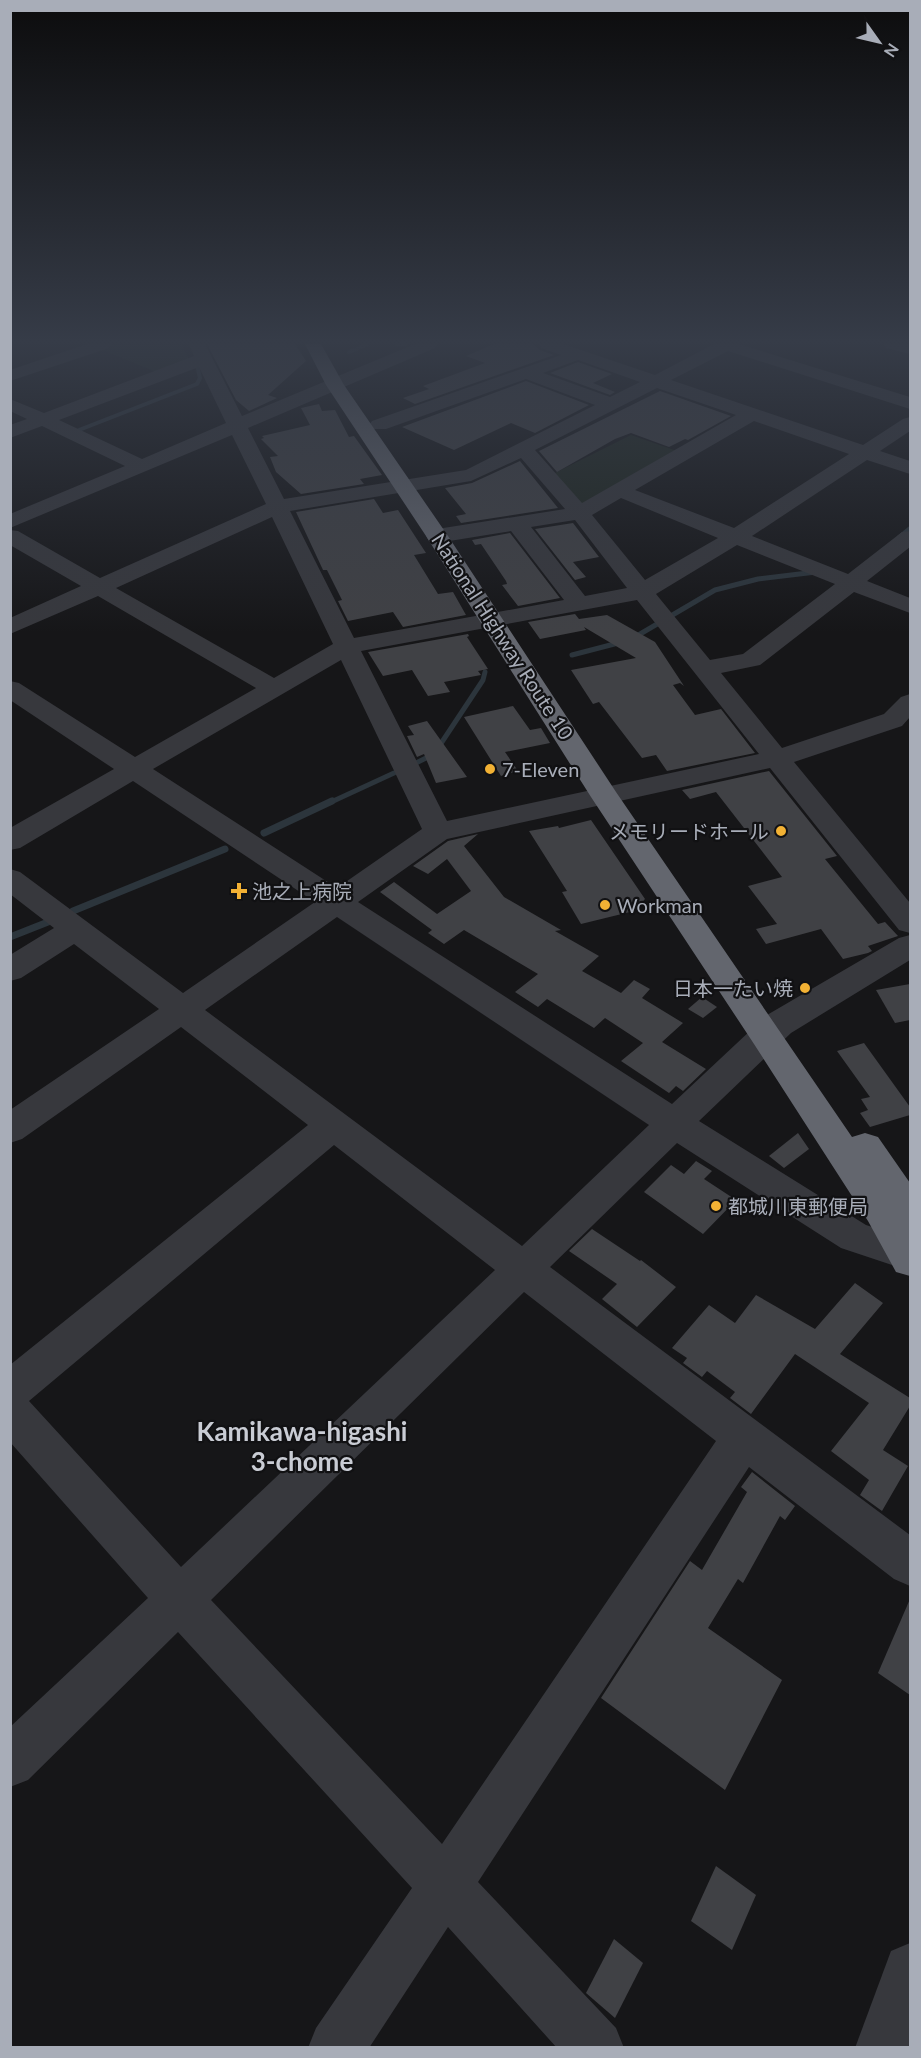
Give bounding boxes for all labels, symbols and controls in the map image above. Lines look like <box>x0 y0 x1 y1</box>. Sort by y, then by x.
north arrow <box>849 12 909 72</box>
text: N <box>881 40 903 61</box>
street label: National Highway Route 10 <box>427 528 579 744</box>
place label: 7-Eleven <box>502 757 579 781</box>
marker: 7-Eleven <box>483 762 497 776</box>
place label: メモリードホール <box>609 819 769 843</box>
marker: メモリードホール <box>774 824 788 838</box>
place label: 池之上病院 <box>252 879 352 903</box>
marker: 池之上病院 <box>230 882 248 900</box>
place label: Workman <box>617 893 703 917</box>
marker: Workman <box>598 898 612 912</box>
place label: 日本一たい焼 <box>673 976 793 1000</box>
marker: 日本一たい焼 <box>798 981 812 995</box>
place label: 都城川東郵便局 <box>728 1194 868 1218</box>
marker: 都城川東郵便局 <box>709 1199 723 1213</box>
district label: Kamikawa-higashi 3-chome <box>197 1415 407 1477</box>

